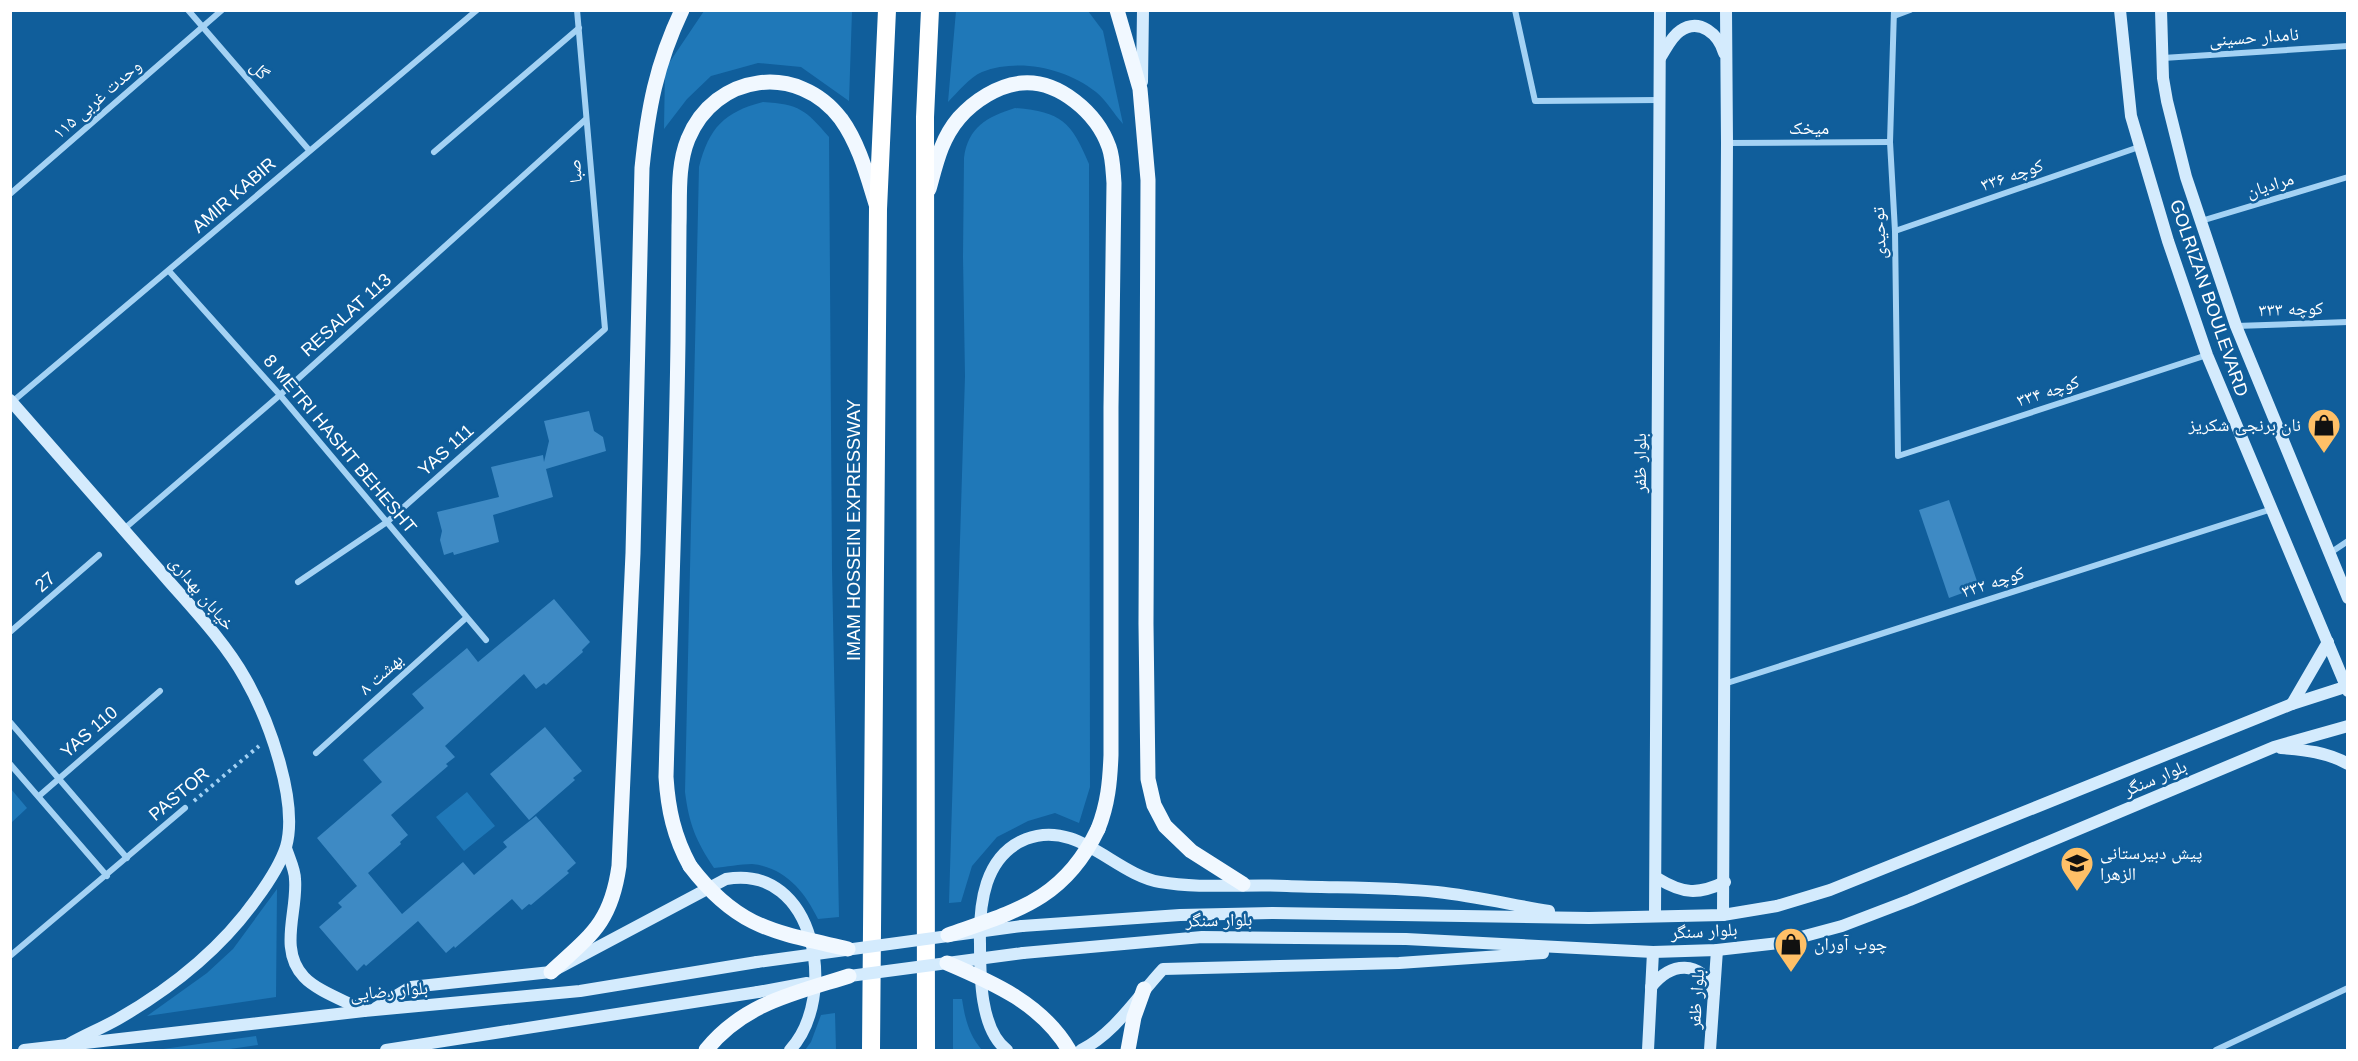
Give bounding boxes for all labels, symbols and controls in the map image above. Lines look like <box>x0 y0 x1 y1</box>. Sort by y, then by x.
street label: نامدار حسینی <box>2208 24 2300 51</box>
street label: ۱۱۵ وحدت غربی <box>49 55 146 143</box>
street label: گل <box>246 57 274 84</box>
street label: میخک <box>1789 118 1829 138</box>
street label: AMIR KABIR <box>188 153 280 237</box>
street label: کوچه ۳۳۶ <box>1978 155 2047 196</box>
street label: صبا <box>564 158 587 184</box>
street label: مرادیان <box>2244 168 2296 203</box>
street label: GOLRIZAN BOULEVARD <box>2166 197 2252 399</box>
street label: توحیدی <box>1868 207 1891 259</box>
street label: RESALAT 113 <box>297 269 395 361</box>
street label: کوچه ۳۳۳ <box>2258 298 2324 321</box>
street label: 8 METRI HASHT BEHESHT <box>259 351 421 537</box>
street label: کوچه ۳۳۴ <box>2014 371 2083 411</box>
street label: IMAM HOSSEIN EXPRESSWAY <box>844 399 864 661</box>
shop icon: نان برنجی شکریز <box>2306 407 2342 454</box>
place label: نان برنجی شکریز <box>2188 415 2301 436</box>
street label: YAS 111 <box>414 420 478 480</box>
street label: بلوار ظفر <box>1630 433 1651 494</box>
street label: خیابان بهداری <box>165 552 239 635</box>
street label: کوچه ۳۳۲ <box>1959 562 2028 602</box>
street label: 27 <box>31 568 59 596</box>
street label: ۸ بهشت <box>355 649 407 699</box>
street label: YAS 110 <box>57 702 121 762</box>
street label: بلوار سنگر <box>2119 756 2190 801</box>
street label: PASTOR <box>145 763 213 825</box>
place label: پیش دبیرستانی الزهرا <box>2100 843 2202 884</box>
school or university icon: پیش دبیرستانی الزهرا <box>2059 845 2095 892</box>
street label: بلوار سنگر <box>1185 909 1253 931</box>
street label: بلوار سنگر <box>1669 919 1738 943</box>
shop icon: چوب آوران <box>1773 926 1809 973</box>
place label: چوب آوران <box>1814 934 1887 955</box>
street label: بلوار ظفر <box>1684 968 1709 1031</box>
street label: بلوار رضایی <box>349 978 429 1005</box>

